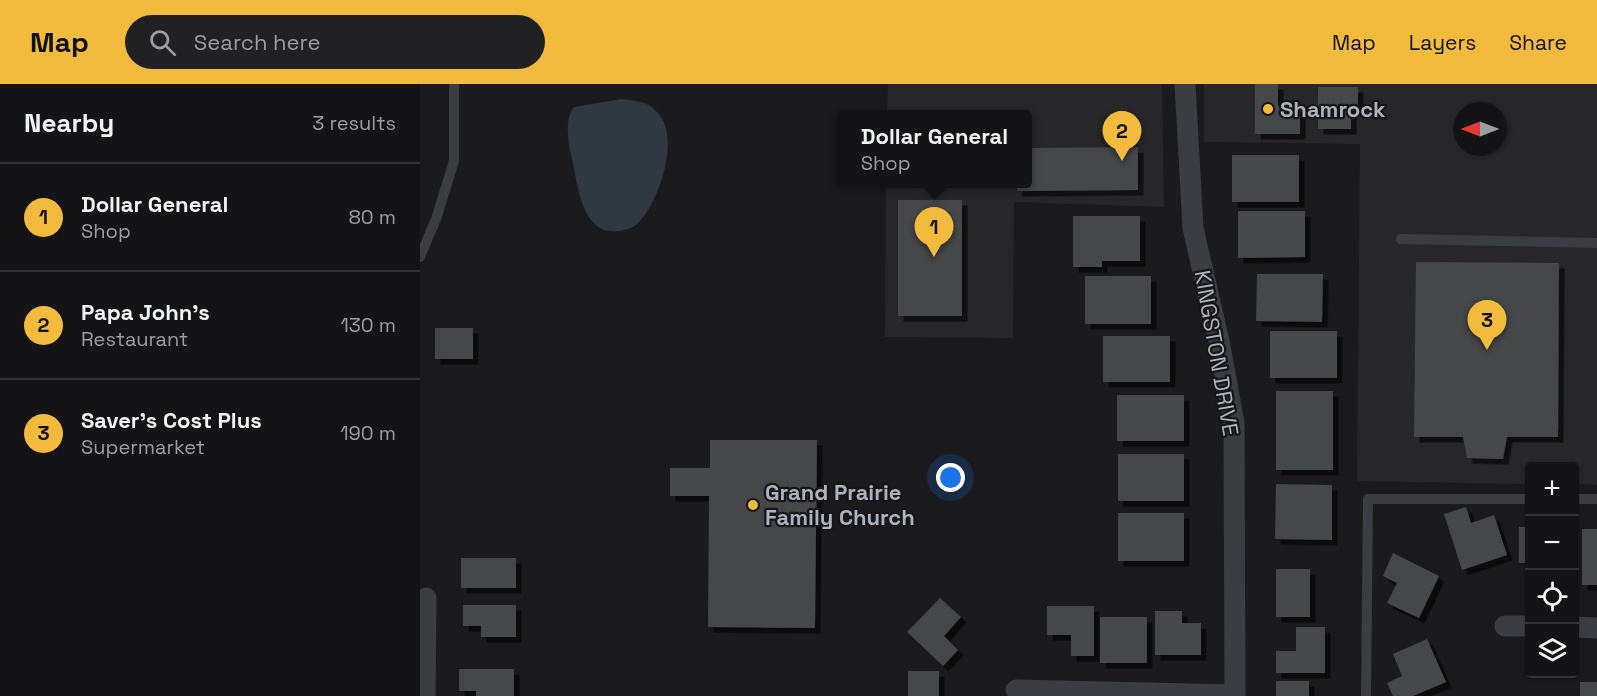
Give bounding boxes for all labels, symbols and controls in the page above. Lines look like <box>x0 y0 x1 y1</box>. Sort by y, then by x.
search box <box>125 15 545 69</box>
text: Map <box>30 24 89 60</box>
icon: search <box>146 26 179 59</box>
text: Search here <box>194 28 321 56</box>
text: Map <box>1332 29 1376 56</box>
text: Layers <box>1409 29 1476 56</box>
text: Share <box>1509 29 1567 56</box>
place label: Shamrock <box>1280 95 1386 123</box>
marker: Shamrock <box>1261 102 1275 116</box>
north arrow <box>1453 102 1507 156</box>
text: Nearby <box>24 106 114 140</box>
text: 3 results <box>312 110 396 136</box>
popup <box>837 110 1032 188</box>
pin: 2 <box>1102 112 1142 161</box>
text: Dollar General <box>861 122 1008 150</box>
text: Shop <box>861 150 911 176</box>
text: Dollar General <box>81 190 228 218</box>
text: 1 <box>39 204 48 230</box>
text: 80 m <box>348 204 396 230</box>
pin: 1 <box>914 208 954 257</box>
text: Shop <box>81 218 131 244</box>
street label: KINGSTON DRIVE <box>1189 268 1245 438</box>
text: Papa John's <box>81 298 210 326</box>
pin: 3 <box>1468 300 1506 350</box>
text: 2 <box>38 312 49 338</box>
text: 130 m <box>340 312 396 338</box>
text: Restaurant <box>81 326 188 352</box>
text: Saver's Cost Plus <box>81 406 262 434</box>
text: 3 <box>37 420 50 446</box>
text: 190 m <box>340 420 396 446</box>
text: Supermarket <box>81 434 205 460</box>
map controls <box>1525 462 1579 678</box>
button: + <box>1525 462 1579 516</box>
your location <box>936 463 965 492</box>
place label: Grand Prairie Family Church <box>765 478 915 531</box>
marker: Grand Prairie Family Church <box>746 498 760 512</box>
button: − <box>1525 516 1579 570</box>
button: locate <box>1525 570 1579 624</box>
button: layers <box>1525 624 1579 678</box>

